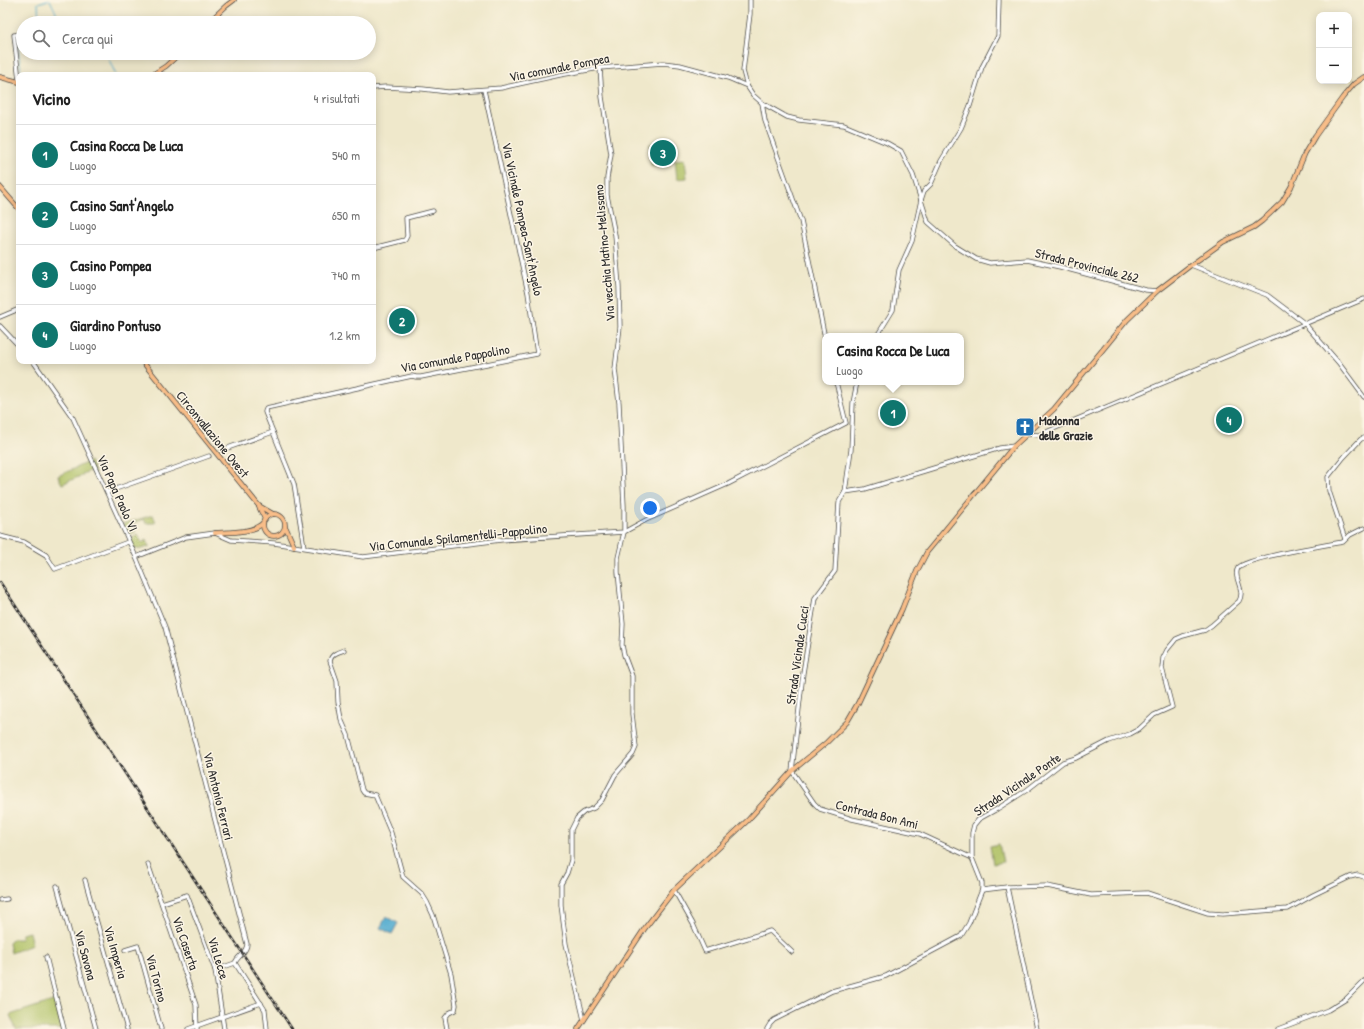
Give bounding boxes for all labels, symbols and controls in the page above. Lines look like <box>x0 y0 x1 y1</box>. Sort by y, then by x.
map controls <box>1316 12 1352 84</box>
button: + <box>1316 12 1352 48</box>
search box <box>16 16 376 60</box>
icon: search <box>30 27 52 49</box>
text: Cerca qui <box>62 28 113 49</box>
street label: Via comunale Pompea <box>508 48 610 86</box>
button: − <box>1316 48 1352 84</box>
text: Vicino <box>32 87 70 110</box>
text: 4 risultati <box>314 89 360 107</box>
text: Casina Rocca De Luca <box>70 135 183 156</box>
pin: 3 <box>650 138 676 168</box>
street label: Via Vicinale Pompea-Sant'Angelo <box>498 141 548 297</box>
text: 1 <box>43 146 47 164</box>
text: 540 m <box>332 146 360 164</box>
text: Luogo <box>70 156 96 174</box>
street label: Via vecchia Matino-Melissano <box>589 184 619 322</box>
text: Casino Sant'Angelo <box>70 195 173 216</box>
text: 2 <box>42 206 48 224</box>
text: 650 m <box>332 206 360 224</box>
text: Luogo <box>70 216 96 234</box>
street label: Strada Provinciale 262 <box>1033 243 1141 287</box>
text: Casino Pompea <box>70 255 151 276</box>
text: 3 <box>42 266 48 284</box>
text: 740 m <box>331 266 360 284</box>
text: Luogo <box>70 276 96 294</box>
pin: 2 <box>389 306 415 336</box>
text: Giardino Pontuso <box>70 315 161 336</box>
text: 4 <box>43 326 47 344</box>
text: 1.2 km <box>329 326 360 344</box>
popup <box>822 333 964 385</box>
text: Luogo <box>70 336 96 354</box>
street label: Via comunale Pappolino <box>399 340 511 376</box>
text: Casina Rocca De Luca <box>837 340 950 361</box>
text: Luogo <box>837 361 863 379</box>
street label: Circonvallazione Ovest <box>172 387 254 482</box>
pin: 1 <box>880 398 906 428</box>
pin: 4 <box>1216 405 1242 435</box>
place label: Madonna delle Grazie <box>1039 411 1094 444</box>
church icon: Madonna delle Grazie <box>1014 416 1036 438</box>
street label: Via Papa Paolo VI <box>93 452 143 534</box>
your location <box>640 498 660 518</box>
street label: Via Comunale Spilamentelli-Pappolino <box>368 519 548 555</box>
street label: Strada Vicinale Cucci <box>781 604 813 706</box>
street label: Strada Vicinale Ponte <box>970 748 1064 820</box>
street label: Via Antonio Ferrari <box>199 750 239 842</box>
street label: Contrada Bon Ami <box>834 795 920 833</box>
street label: Via Caserta <box>168 914 204 972</box>
street label: Via Imperia <box>100 924 132 980</box>
street label: Via Savona <box>71 928 101 982</box>
street label: Via Lecce <box>204 935 234 981</box>
street label: Via Torino <box>142 952 172 1004</box>

